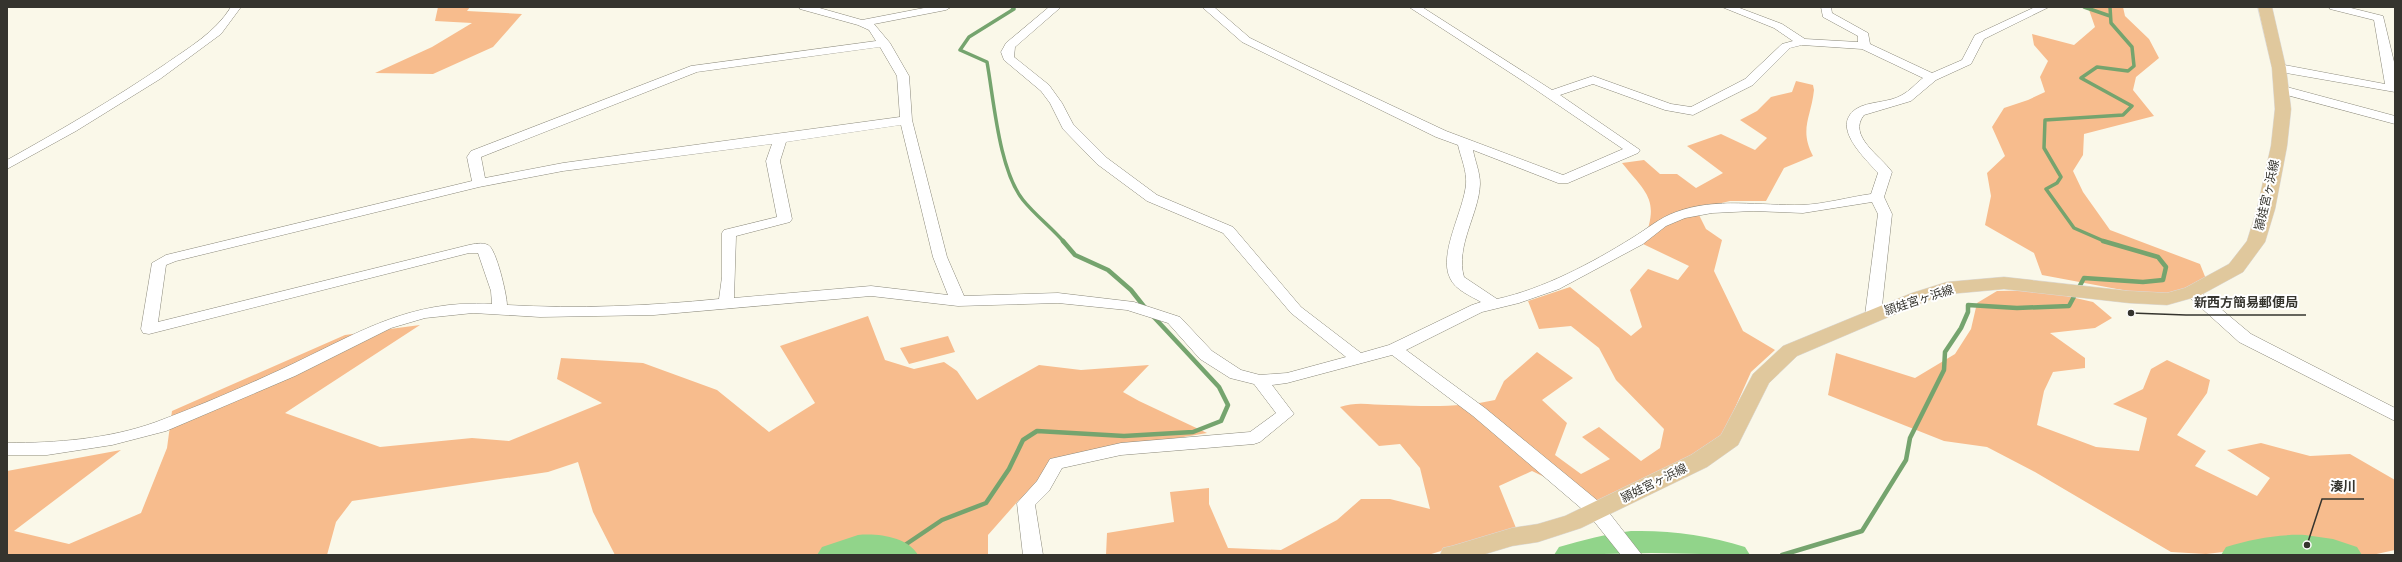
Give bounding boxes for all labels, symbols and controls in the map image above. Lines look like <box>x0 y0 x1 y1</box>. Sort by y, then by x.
street label: 頴娃宮ヶ浜線 <box>2252 158 2282 232</box>
street label: 頴娃宮ヶ浜線 <box>1883 282 1955 318</box>
callout: 新西方簡易郵便局 <box>2186 290 2306 315</box>
text: 新西方簡易郵便局 <box>2194 295 2298 310</box>
street label: 頴娃宮ヶ浜線 <box>1619 461 1689 505</box>
callout: 湊川 <box>2322 474 2364 499</box>
text: 湊川 <box>2330 479 2356 494</box>

